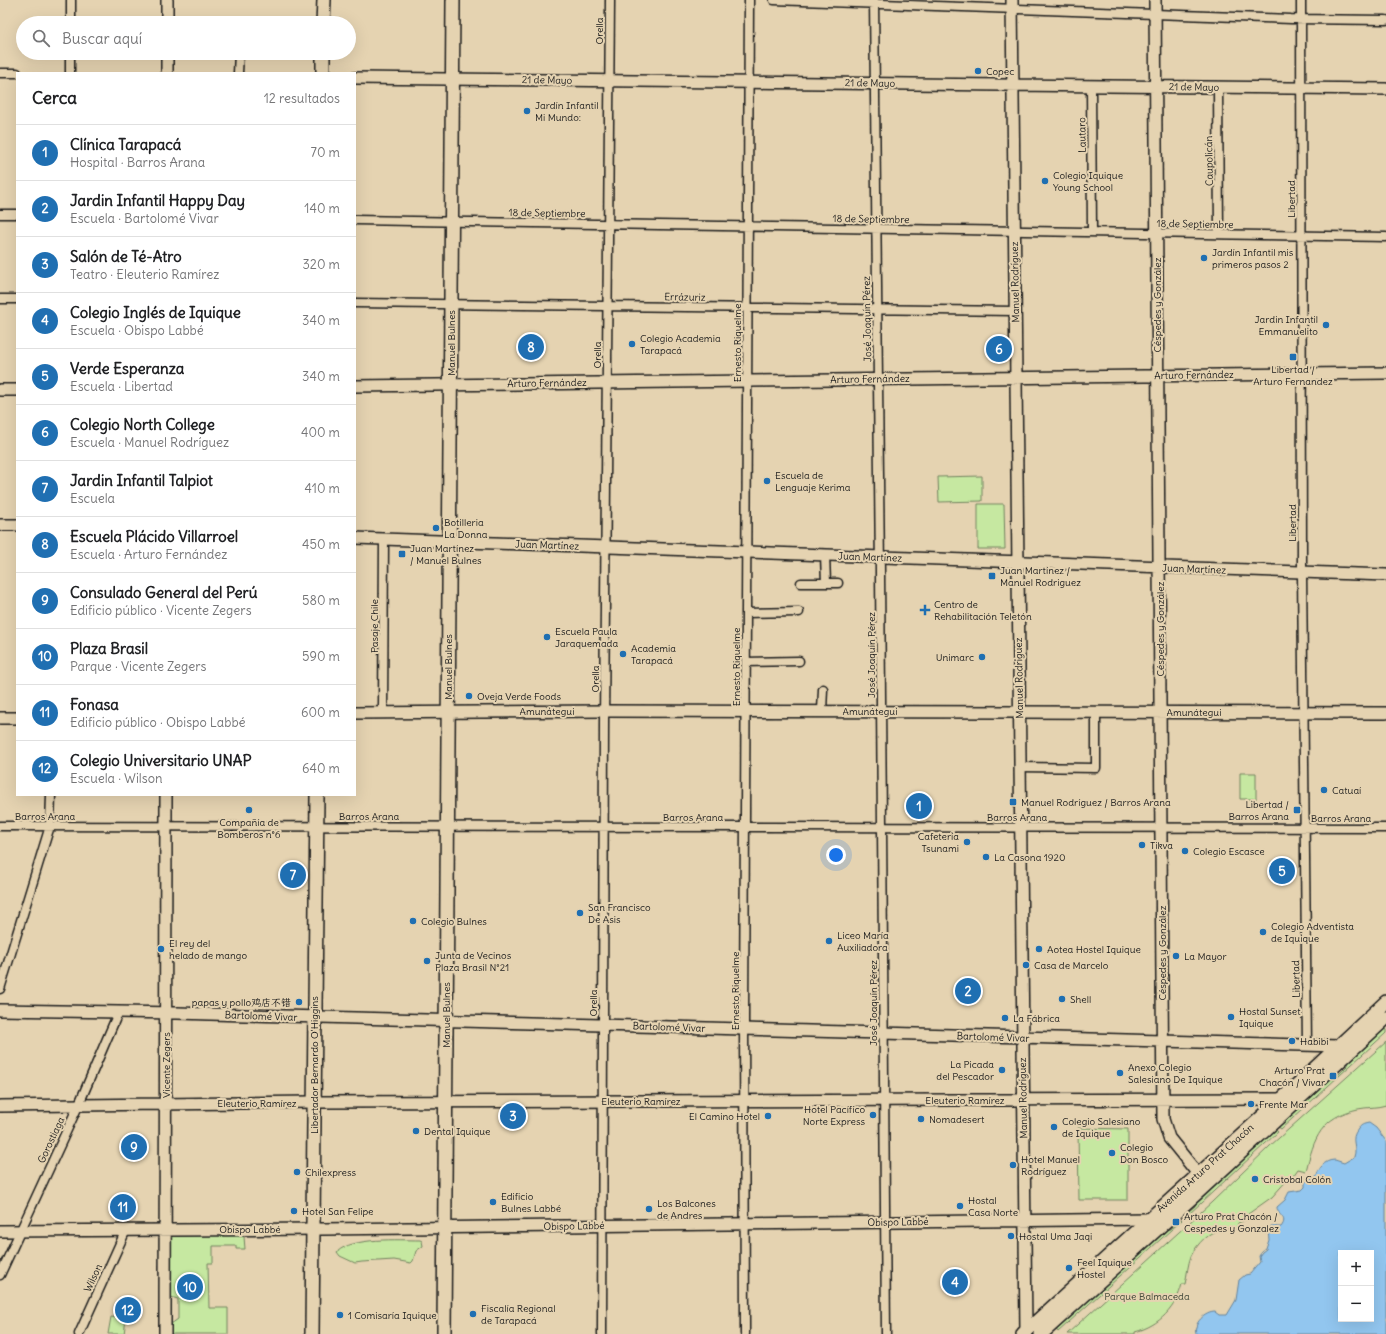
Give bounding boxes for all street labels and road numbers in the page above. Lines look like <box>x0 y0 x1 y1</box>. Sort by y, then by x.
street label: Orella <box>593 17 606 45</box>
street label: 21 de Mayo <box>522 73 573 87</box>
street label: 21 de Mayo <box>845 76 896 90</box>
street label: 21 de Mayo <box>1169 80 1220 94</box>
street label: Lautaro <box>1075 117 1089 153</box>
street label: Caupolicán <box>1202 136 1216 186</box>
street label: Libertad <box>1285 180 1298 218</box>
street label: 18 de Septiembre <box>509 206 585 220</box>
street label: 18 de Septiembre <box>833 212 909 226</box>
street label: 18 de Septiembre <box>1157 217 1233 231</box>
street label: Manuel Rodríguez <box>1008 241 1022 323</box>
street label: Céspedes y González <box>1151 257 1164 353</box>
street label: José Joaquín Pérez <box>860 276 874 362</box>
street label: Errázuriz <box>664 290 706 304</box>
street label: Ernesto Riquelme <box>731 304 744 382</box>
street label: Manuel Bulnes <box>445 310 458 376</box>
street label: Orella <box>591 341 604 369</box>
street label: Arturo Fernández <box>1154 368 1234 382</box>
street label: Arturo Fernández <box>830 372 910 386</box>
street label: Arturo Fernández <box>507 376 587 390</box>
street label: Libertad <box>1286 504 1299 542</box>
street label: Juan Martínez <box>515 537 579 553</box>
street label: Juan Martínez <box>838 549 902 565</box>
street label: Juan Martínez <box>1162 561 1226 577</box>
street label: Céspedes y González <box>1154 581 1167 677</box>
street label: Pasaje Chile <box>368 599 381 653</box>
street label: José Joaquín Pérez <box>865 612 878 698</box>
street label: Ernesto Riquelme <box>730 628 743 706</box>
street label: Manuel Bulnes <box>442 634 455 700</box>
street label: Manuel Rodríguez <box>1012 637 1026 719</box>
street label: Orella <box>589 665 602 693</box>
street label: Amunátegui <box>520 705 574 718</box>
street label: Amunátegui <box>843 705 897 718</box>
street label: Amunátegui <box>1167 706 1221 719</box>
street label: Barros Arana <box>15 810 76 823</box>
street label: Barros Arana <box>339 810 400 823</box>
street label: Barros Arana <box>663 811 724 824</box>
street label: Barros Arana <box>987 811 1048 824</box>
street label: Barros Arana <box>1311 812 1372 825</box>
street label: Céspedes y González <box>1156 905 1169 1001</box>
street label: Ernesto Riquelme <box>729 952 742 1030</box>
street label: José Joaquín Pérez <box>867 960 880 1046</box>
street label: Libertad <box>1289 960 1303 998</box>
street label: Manuel Bulnes <box>440 982 453 1048</box>
street label: Orella <box>587 989 600 1017</box>
street label: Libertador Bernardo O'Higgins <box>308 996 321 1134</box>
street label: Bartolomé Vivar <box>224 1008 298 1024</box>
street label: Bartolomé Vivar <box>632 1019 706 1035</box>
street label: Bartolomé Vivar <box>956 1029 1030 1045</box>
street label: Vicente Zegers <box>160 1032 173 1098</box>
street label: Manuel Rodríguez <box>1016 1057 1030 1139</box>
street label: Eleuterio Ramírez <box>925 1094 1005 1107</box>
street label: Eleuterio Ramírez <box>601 1095 681 1108</box>
street label: Eleuterio Ramírez <box>217 1097 297 1110</box>
street label: Gorostiaga <box>35 1115 67 1165</box>
street label: Avenida Arturo Prat Chacón <box>1154 1121 1256 1215</box>
street label: Obispo Labbé <box>867 1215 929 1229</box>
street label: Obispo Labbé <box>543 1219 605 1233</box>
street label: Obispo Labbé <box>219 1223 281 1236</box>
street label: Wilson <box>81 1262 105 1294</box>

